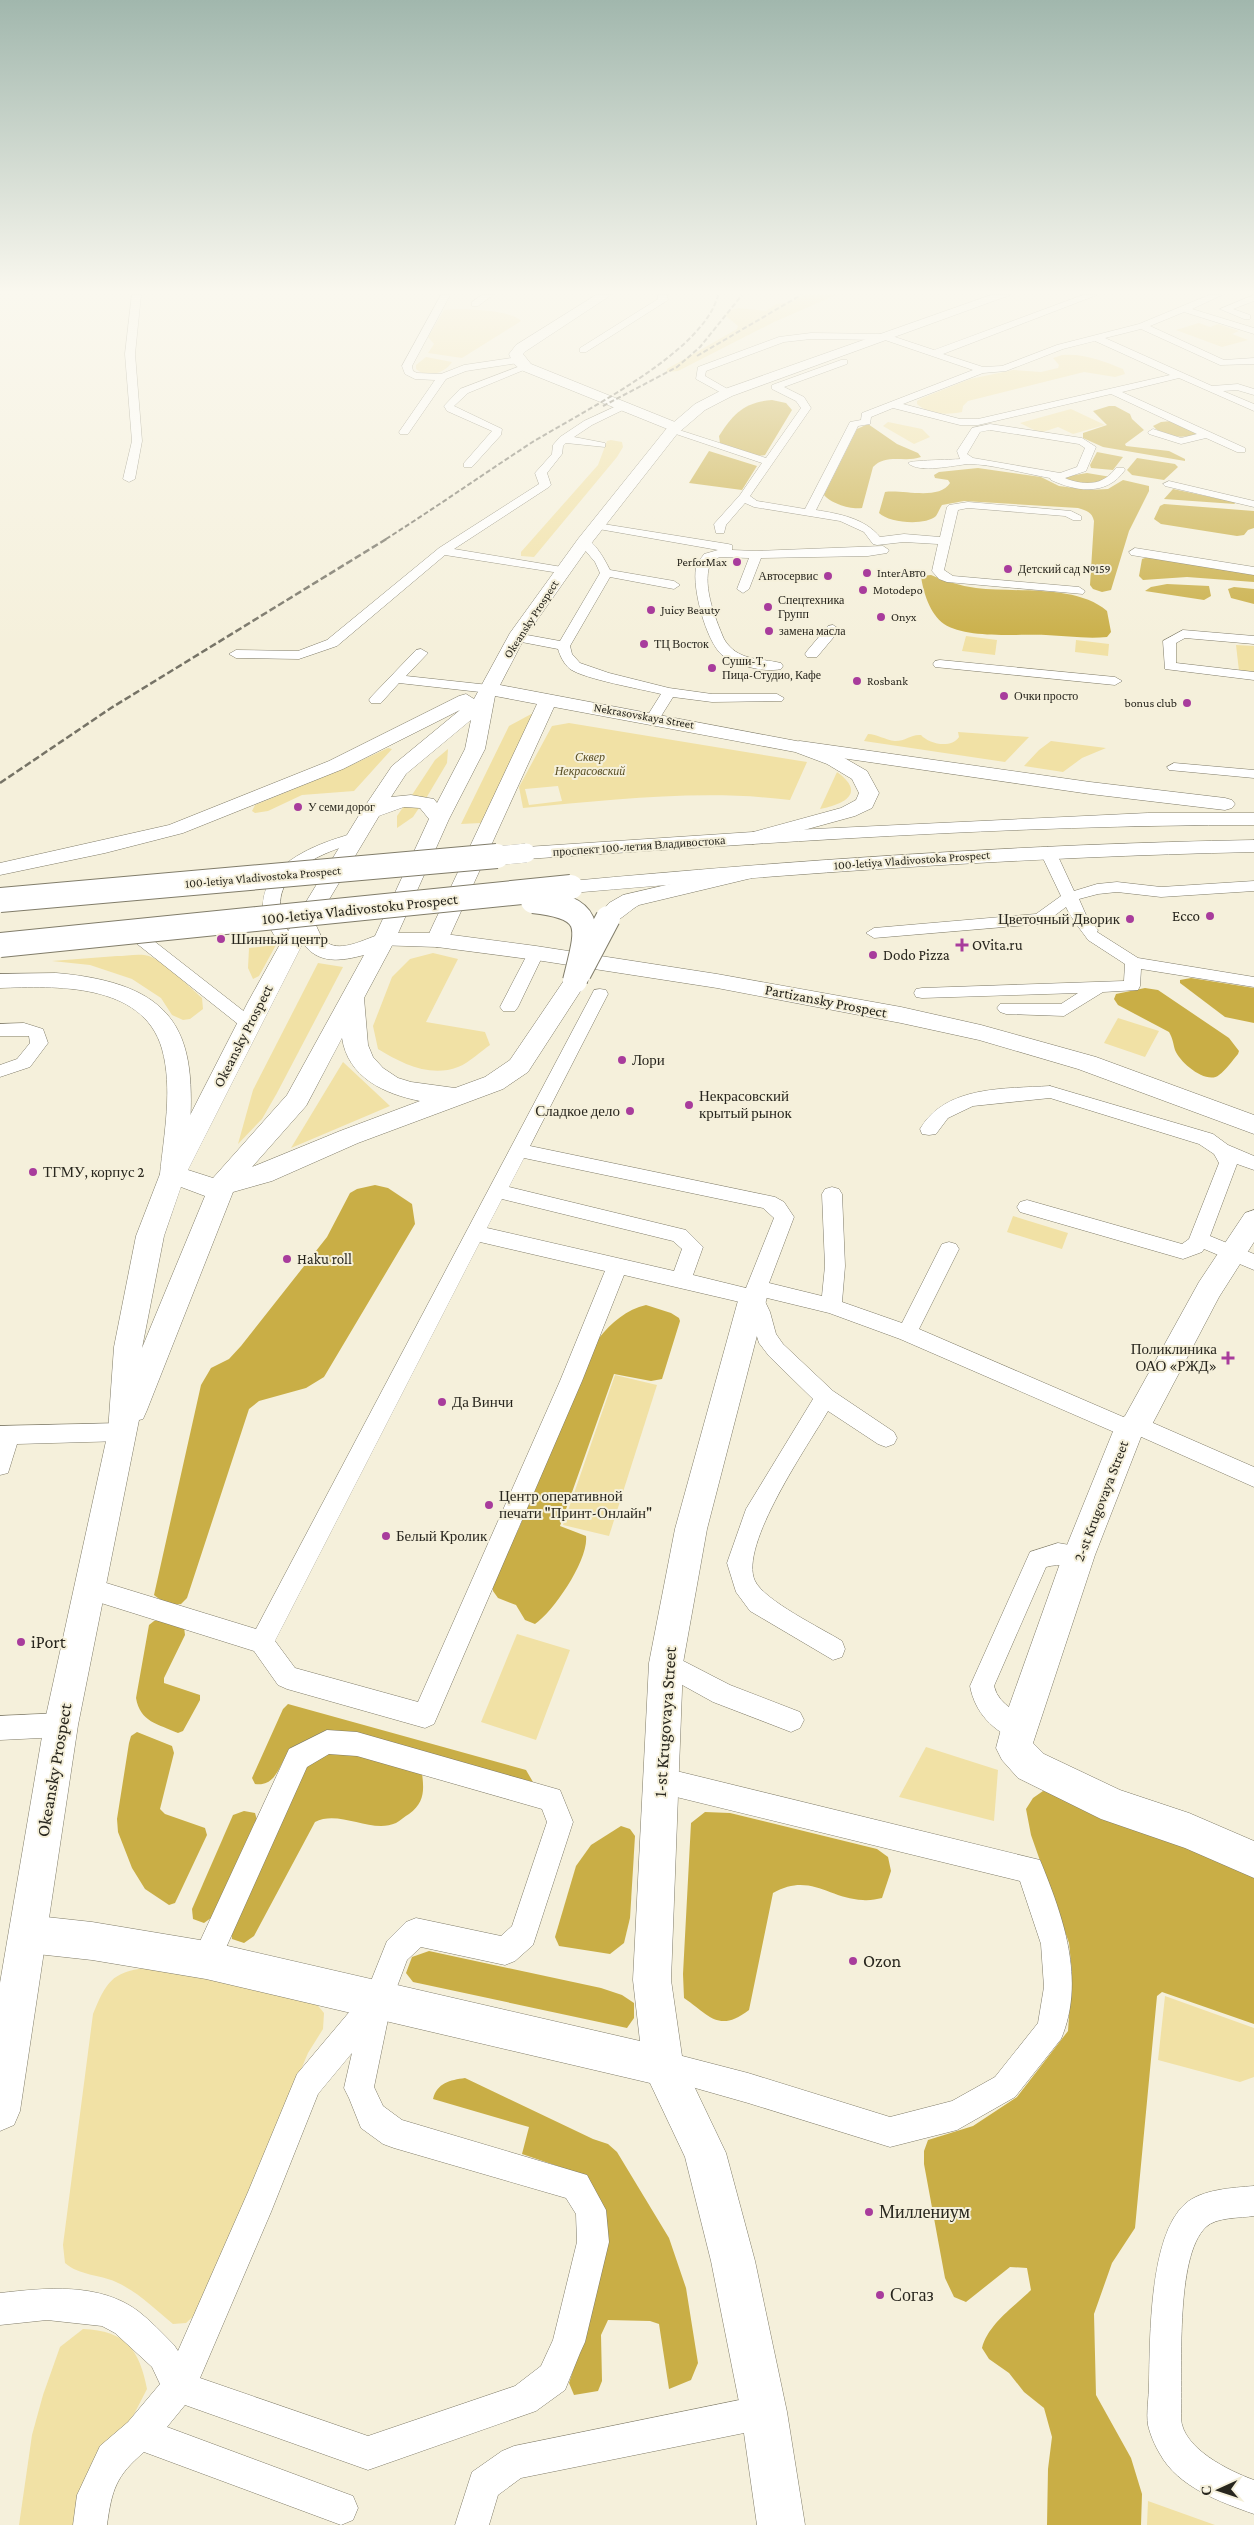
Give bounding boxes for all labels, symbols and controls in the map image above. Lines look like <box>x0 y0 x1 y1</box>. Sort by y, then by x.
place label: PerforMax <box>677 555 727 569</box>
marker: PerforMax <box>731 556 743 568</box>
place label: Детский сад №159 <box>1018 562 1111 576</box>
marker: Детский сад №159 <box>1002 563 1014 575</box>
place label: InterАвто <box>877 566 926 580</box>
marker: InterАвто <box>861 567 873 579</box>
place label: Автосервис <box>758 569 818 583</box>
marker: Автосервис <box>822 570 834 582</box>
street label: Okeansky Prospect <box>501 577 562 661</box>
place label: Motodepo <box>873 583 923 597</box>
marker: Motodepo <box>857 584 869 596</box>
place label: Спецтехника Групп <box>778 593 845 621</box>
marker: Спецтехника Групп <box>762 601 774 613</box>
place label: Juicy Beauty <box>660 603 721 617</box>
marker: Juicy Beauty <box>645 604 657 616</box>
place label: Onyx <box>891 610 917 624</box>
marker: Onyx <box>875 611 887 623</box>
place label: замена масла <box>779 624 846 638</box>
marker: замена масла <box>763 625 775 637</box>
place label: ТЦ Восток <box>654 637 709 651</box>
marker: ТЦ Восток <box>638 638 650 650</box>
place label: Суши-Т, Пица-Студио, Кафе <box>722 654 821 682</box>
marker: Суши-Т, Пица-Студио, Кафе <box>706 662 718 674</box>
place label: Rosbank <box>867 674 908 688</box>
marker: Rosbank <box>851 675 863 687</box>
place label: Очки просто <box>1014 689 1078 703</box>
marker: Очки просто <box>998 690 1010 702</box>
place label: bonus club <box>1125 696 1177 710</box>
marker: bonus club <box>1181 697 1193 709</box>
street label: Nekrasovskaya Street <box>593 700 696 732</box>
park label: Сквер Некрасовский <box>554 750 625 778</box>
place label: У семи дорог <box>308 800 375 814</box>
marker: У семи дорог <box>292 801 304 813</box>
street label: проспект 100-летия Владивостока <box>552 833 726 859</box>
street label: 100-letiya Vladivostoka Prospect <box>834 847 991 872</box>
street label: 100-letiya Vladivostoka Prospect <box>184 863 343 891</box>
street label: 100-letiya Vladivostoku Prospect <box>261 891 460 928</box>
place label: Ecco <box>1172 908 1200 924</box>
marker: Ecco <box>1204 910 1216 922</box>
place label: Цветочный Дворик <box>998 911 1121 927</box>
marker: Цветочный Дворик <box>1124 913 1136 925</box>
place label: Шинный центр <box>231 931 328 947</box>
marker: Шинный центр <box>215 933 227 945</box>
place label: OVita.ru <box>972 937 1023 953</box>
marker: OVita.ru <box>956 939 968 951</box>
place label: Dodo Pizza <box>883 947 950 963</box>
marker: Dodo Pizza <box>867 949 879 961</box>
street label: Okeansky Prospect <box>210 981 277 1090</box>
street label: Partizansky Prospect <box>763 981 889 1022</box>
place label: Лори <box>632 1052 665 1068</box>
marker: Лори <box>616 1054 628 1066</box>
place label: Некрасовский крытый рынок <box>699 1088 792 1121</box>
marker: Некрасовский крытый рынок <box>683 1099 695 1111</box>
place label: Сладкое дело <box>535 1103 620 1119</box>
marker: Сладкое дело <box>624 1105 636 1117</box>
place label: ТГМУ, корпус 2 <box>43 1164 145 1180</box>
marker: ТГМУ, корпус 2 <box>27 1166 39 1178</box>
place label: Haku roll <box>297 1251 352 1267</box>
marker: Haku roll <box>281 1253 293 1265</box>
place label: Поликлиника ОАО «РЖД» <box>1131 1341 1217 1374</box>
marker: Поликлиника ОАО «РЖД» <box>1221 1351 1235 1365</box>
place label: Да Винчи <box>452 1394 513 1410</box>
marker: Да Винчи <box>436 1396 448 1408</box>
street label: 2-st Krugovaya Street <box>1071 1437 1133 1564</box>
place label: Центр оперативной печати "Принт-Онлайн" <box>499 1488 652 1521</box>
marker: Центр оперативной печати "Принт-Онлайн" <box>483 1499 495 1511</box>
place label: Белый Кролик <box>396 1528 488 1544</box>
marker: Белый Кролик <box>380 1530 392 1542</box>
place label: iPort <box>31 1632 67 1652</box>
marker: iPort <box>15 1636 27 1648</box>
street label: 1-st Krugovaya Street <box>650 1645 680 1798</box>
street label: Okeansky Prospect <box>32 1701 76 1838</box>
place label: Ozon <box>863 1951 902 1971</box>
marker: Ozon <box>847 1955 859 1967</box>
place label: Миллениум <box>879 2202 970 2222</box>
marker: Миллениум <box>863 2206 875 2218</box>
place label: Согаз <box>890 2285 934 2305</box>
marker: Согаз <box>874 2289 886 2301</box>
north arrow <box>1194 2465 1244 2515</box>
text: С <box>1198 2485 1214 2496</box>

